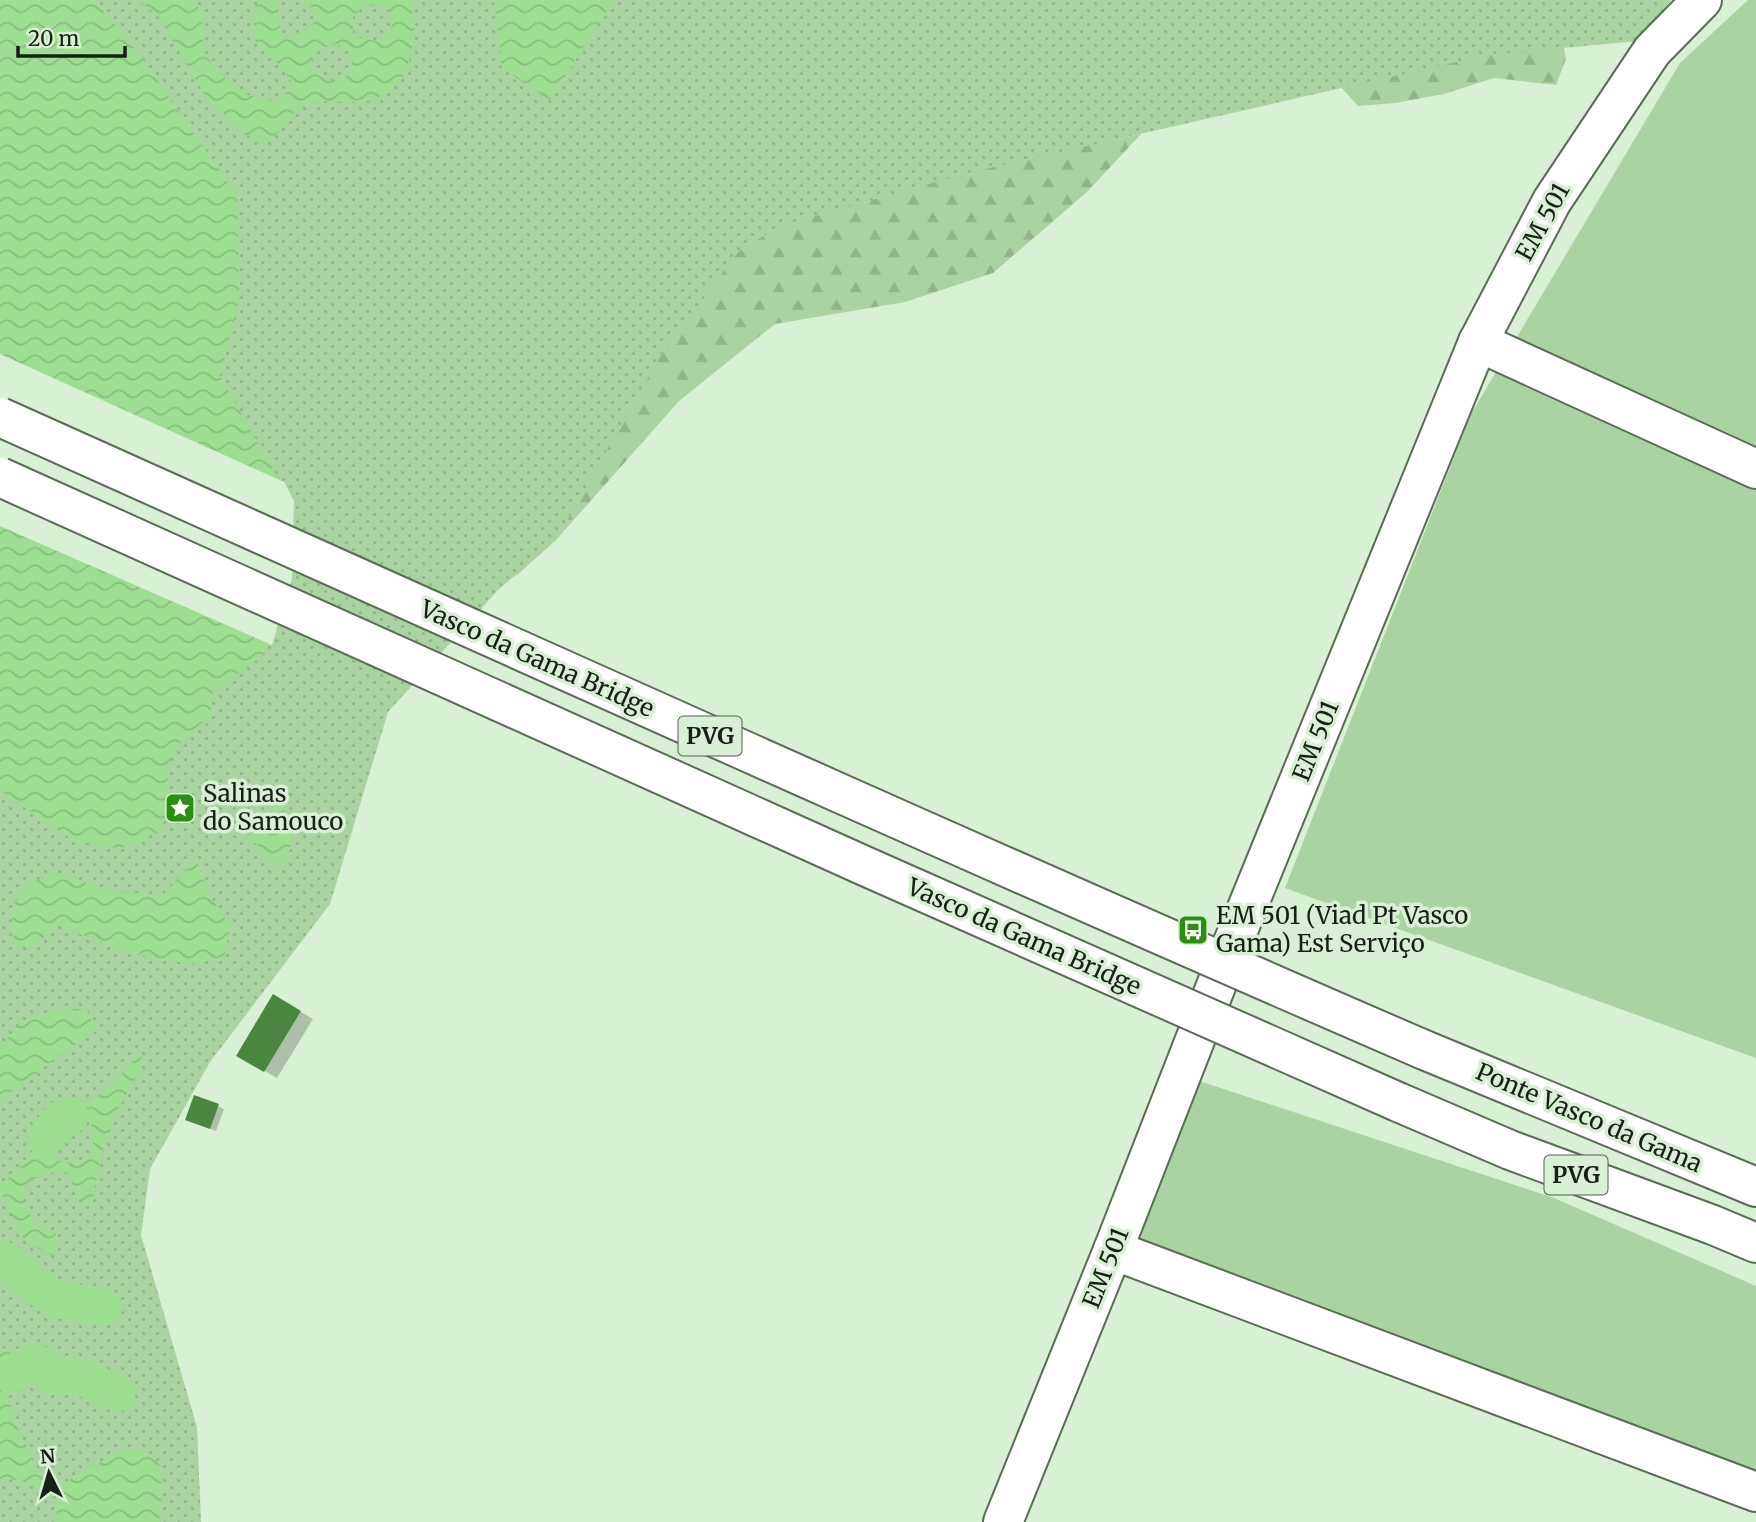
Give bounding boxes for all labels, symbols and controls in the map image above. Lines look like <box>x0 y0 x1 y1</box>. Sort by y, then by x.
scale bar <box>18 14 124 58</box>
text: 20 m <box>28 25 80 52</box>
street label: EM 501 <box>1509 177 1577 266</box>
street label: Vasco da Gama Bridge <box>415 593 659 724</box>
street label: EM 501 <box>1285 696 1346 786</box>
road number: PVG <box>678 716 742 756</box>
place label: Salinas do Samouco <box>203 778 343 837</box>
place icon: Salinas do Samouco <box>163 791 197 825</box>
street label: Vasco da Gama Bridge <box>902 871 1146 1002</box>
place label: EM 501 (Viad Pt Vasco Gama) Est Serviço <box>1216 900 1468 959</box>
bus stop icon: EM 501 (Viad Pt Vasco Gama) Est Serviço <box>1176 913 1210 947</box>
street label: Ponte Vasco da Gama <box>1471 1056 1707 1179</box>
road number: PVG <box>1544 1156 1608 1194</box>
street label: EM 501 <box>1075 1223 1136 1313</box>
north arrow <box>14 1438 84 1508</box>
text: N <box>39 1443 56 1469</box>

